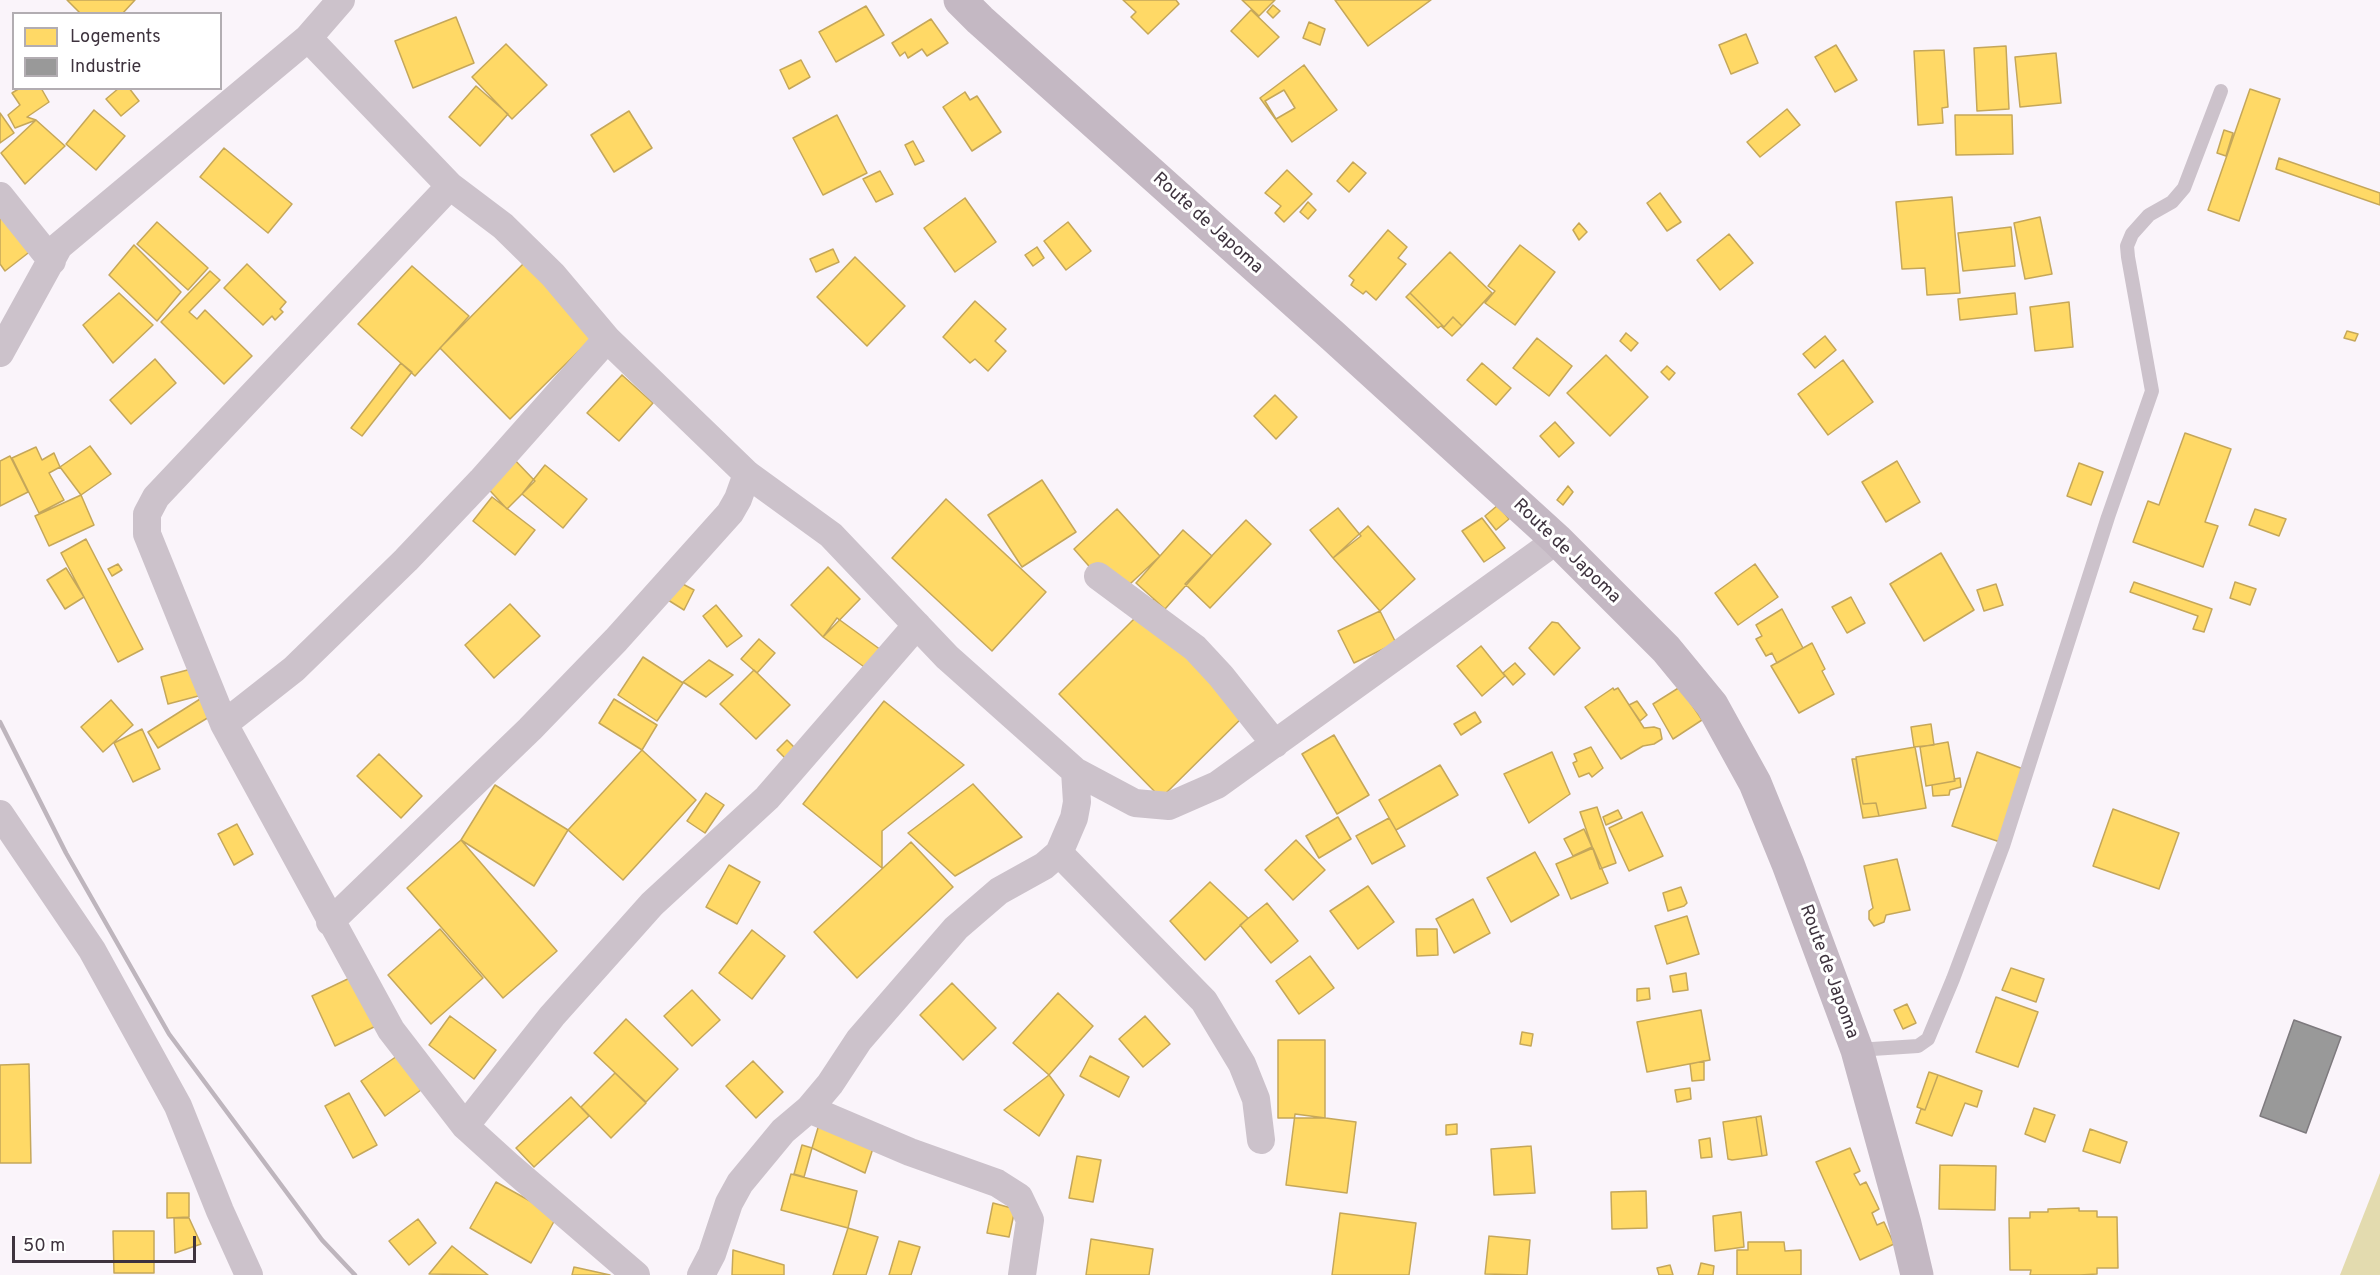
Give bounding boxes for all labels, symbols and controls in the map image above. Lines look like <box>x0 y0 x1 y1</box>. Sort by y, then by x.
legend <box>12 12 222 90</box>
text: Logements <box>70 26 161 49</box>
text: Industrie <box>70 56 141 79</box>
street label: Route de Japoma <box>1147 169 1267 279</box>
street label: Route de Japoma <box>1508 495 1624 609</box>
street label: Route de Japoma <box>1794 902 1862 1042</box>
scale bar <box>15 1224 200 1262</box>
text: 50 m <box>23 1235 65 1258</box>

